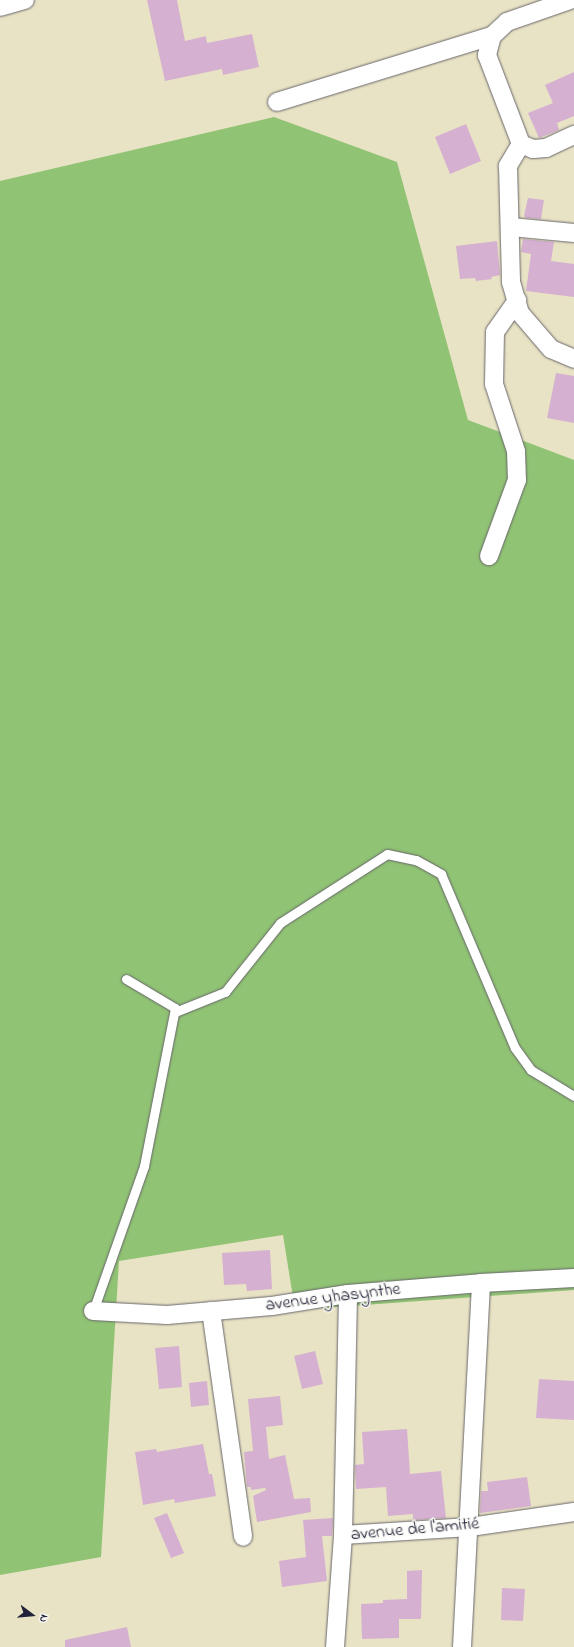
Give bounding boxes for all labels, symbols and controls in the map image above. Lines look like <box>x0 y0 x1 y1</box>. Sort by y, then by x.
street label: avenue yhasynthe <box>264 1279 402 1317</box>
street label: avenue de l'amitié <box>350 1514 480 1546</box>
north arrow <box>12 1595 52 1635</box>
text: N <box>35 1613 52 1624</box>

